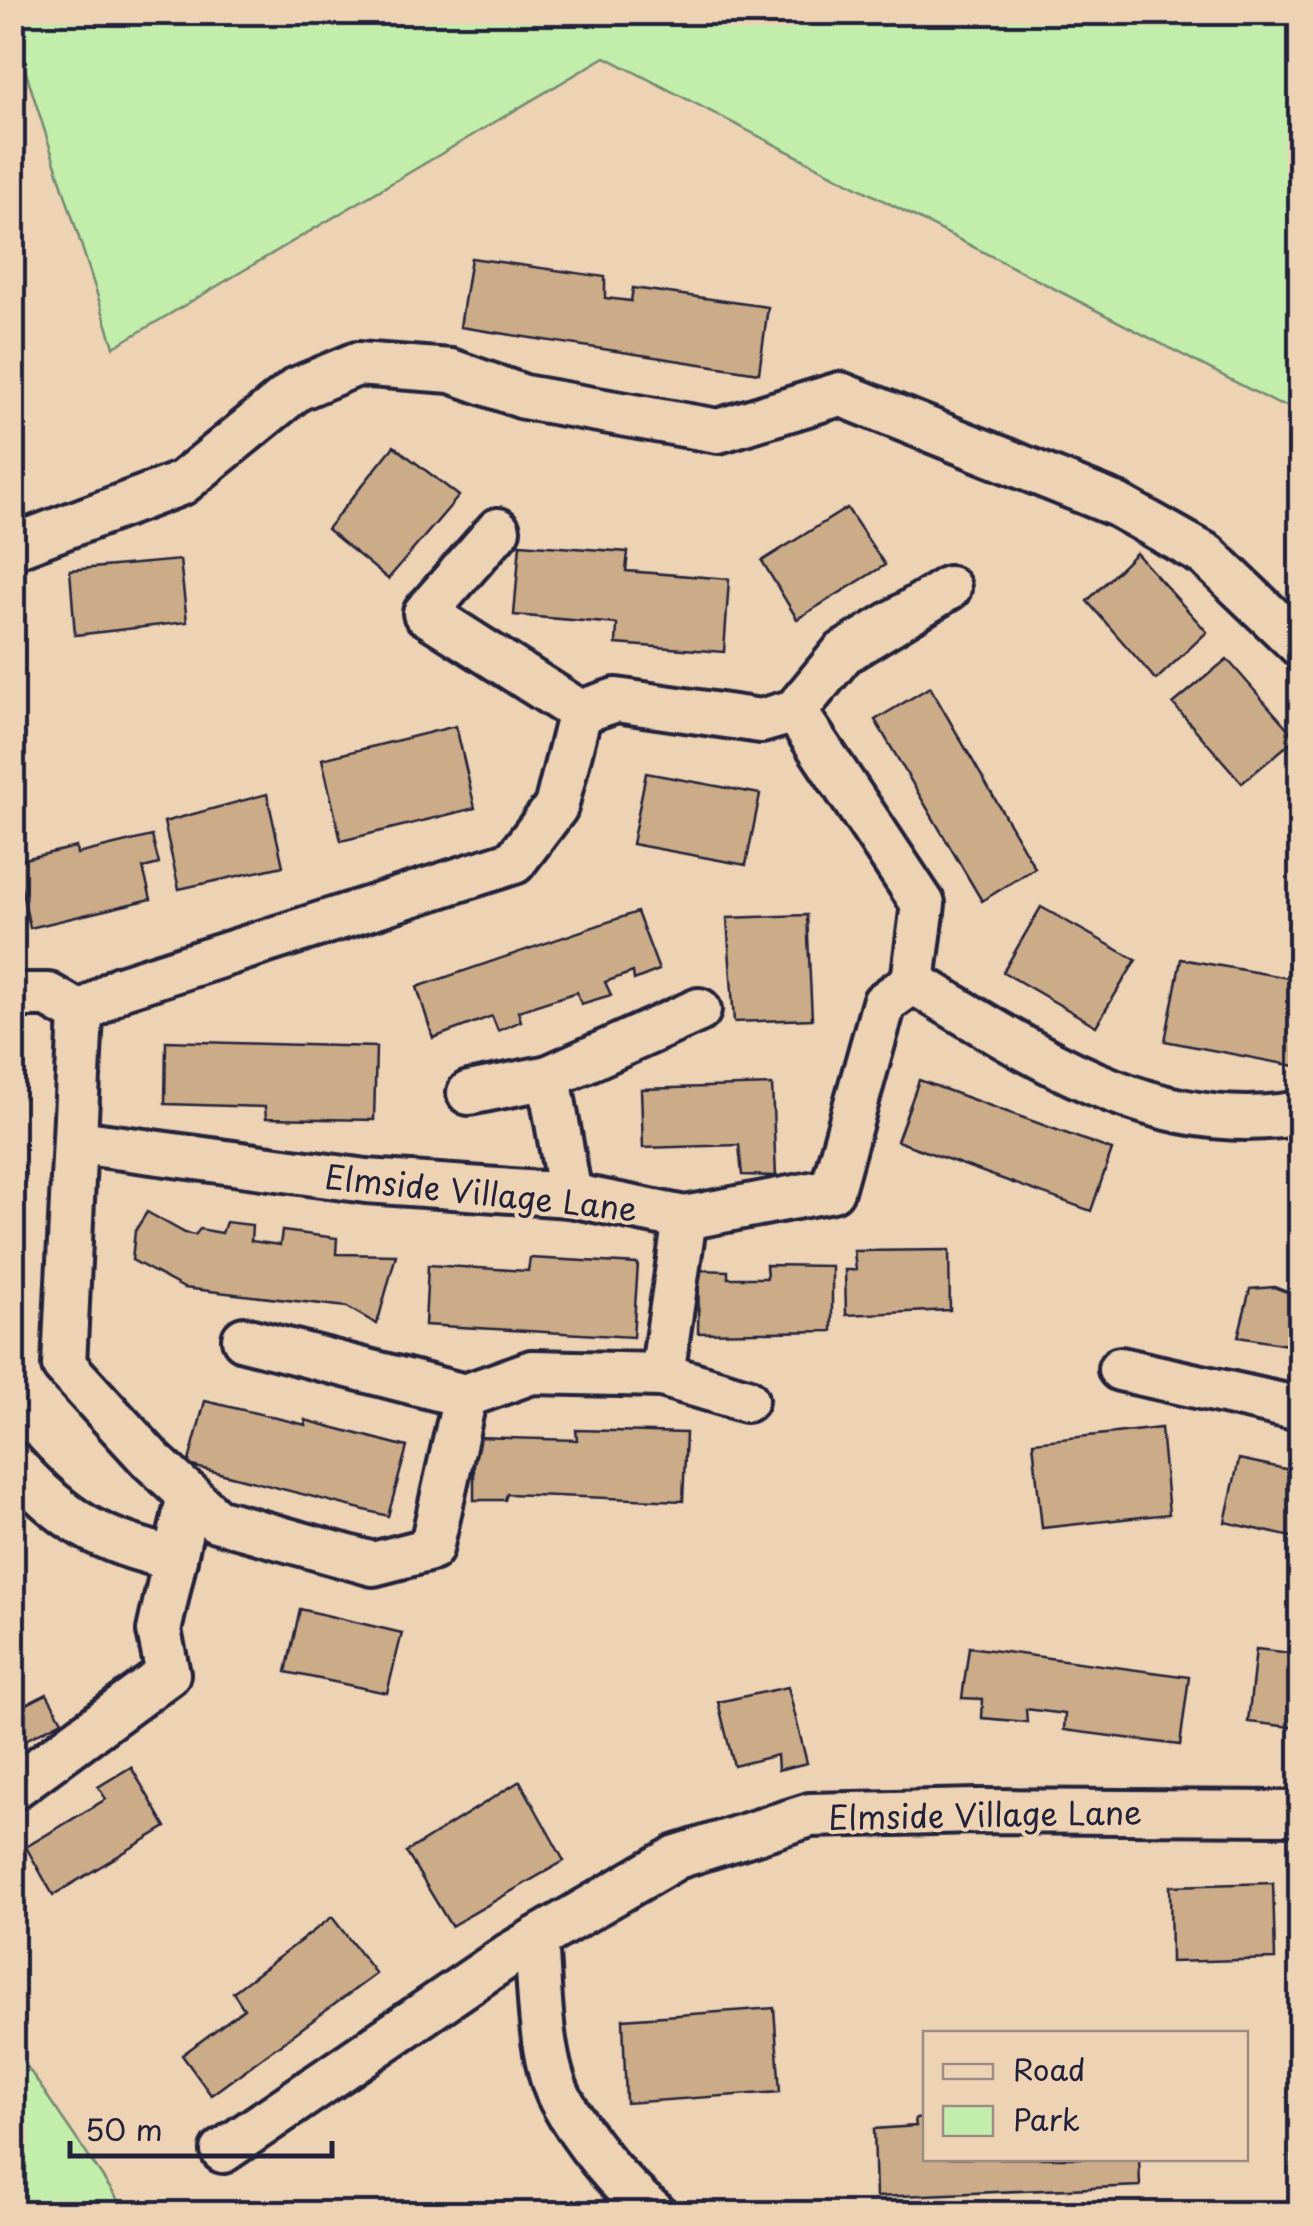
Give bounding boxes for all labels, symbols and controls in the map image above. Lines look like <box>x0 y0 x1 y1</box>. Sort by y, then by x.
street label: Elmside Village Lane <box>322 1152 640 1232</box>
street label: Elmside Village Lane <box>828 1787 1142 1841</box>
legend <box>923 2031 1248 2161</box>
text: Road <box>1013 2046 1086 2091</box>
scale bar <box>70 2096 332 2158</box>
text: Park <box>1013 2096 1080 2141</box>
text: 50 m <box>85 2106 163 2151</box>

